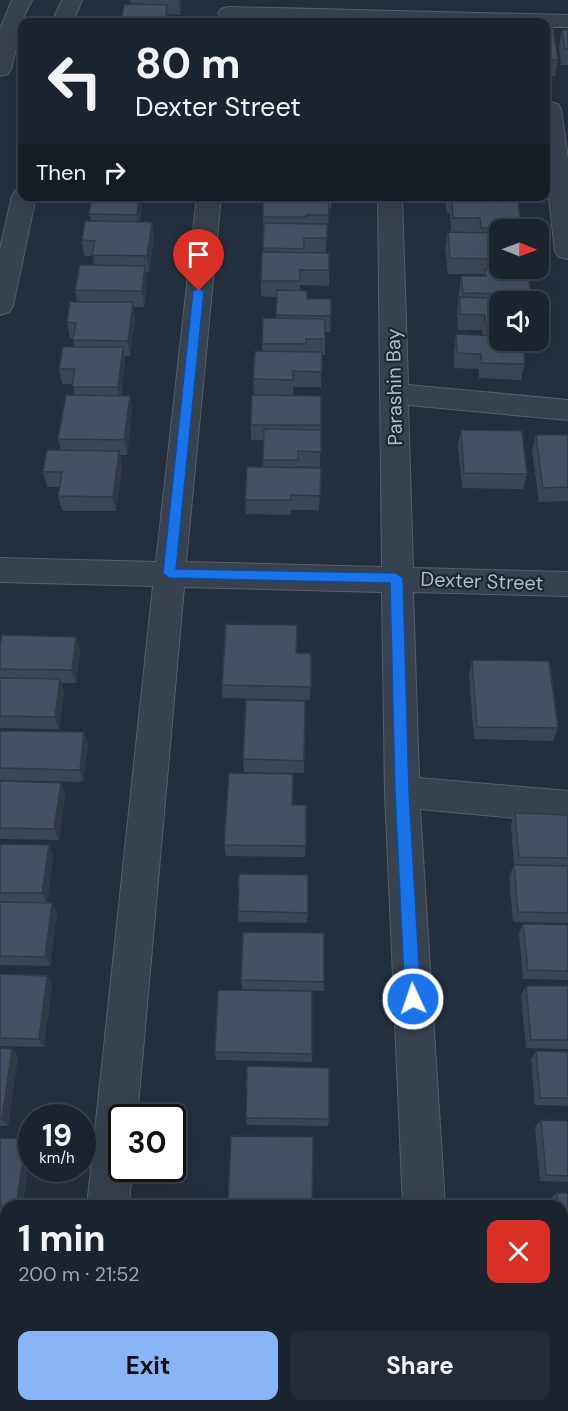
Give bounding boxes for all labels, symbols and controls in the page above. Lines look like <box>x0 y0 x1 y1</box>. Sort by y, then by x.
text: 80 m <box>135 36 241 91</box>
icon: left <box>36 42 114 120</box>
text: Dexter Street <box>135 89 301 124</box>
icon: right <box>98 156 131 189</box>
text: Then <box>36 158 86 187</box>
north arrow <box>489 219 549 279</box>
map controls <box>489 219 549 351</box>
pin <box>173 229 224 291</box>
icon: arrive <box>182 238 215 271</box>
button: sound <box>489 291 549 351</box>
street label: Parashin Bay <box>380 328 408 446</box>
street label: Dexter Street <box>420 566 544 596</box>
position arrow <box>381 967 445 1031</box>
speed limit sign: 30 <box>108 1104 186 1182</box>
text: 19 <box>42 1116 72 1155</box>
text: km/h <box>39 1148 75 1168</box>
text: 1 min <box>18 1215 106 1262</box>
button: close <box>487 1220 550 1283</box>
text: 200 m · 21:52 <box>18 1261 140 1287</box>
button: Exit <box>18 1331 278 1400</box>
button: Share <box>290 1331 550 1400</box>

